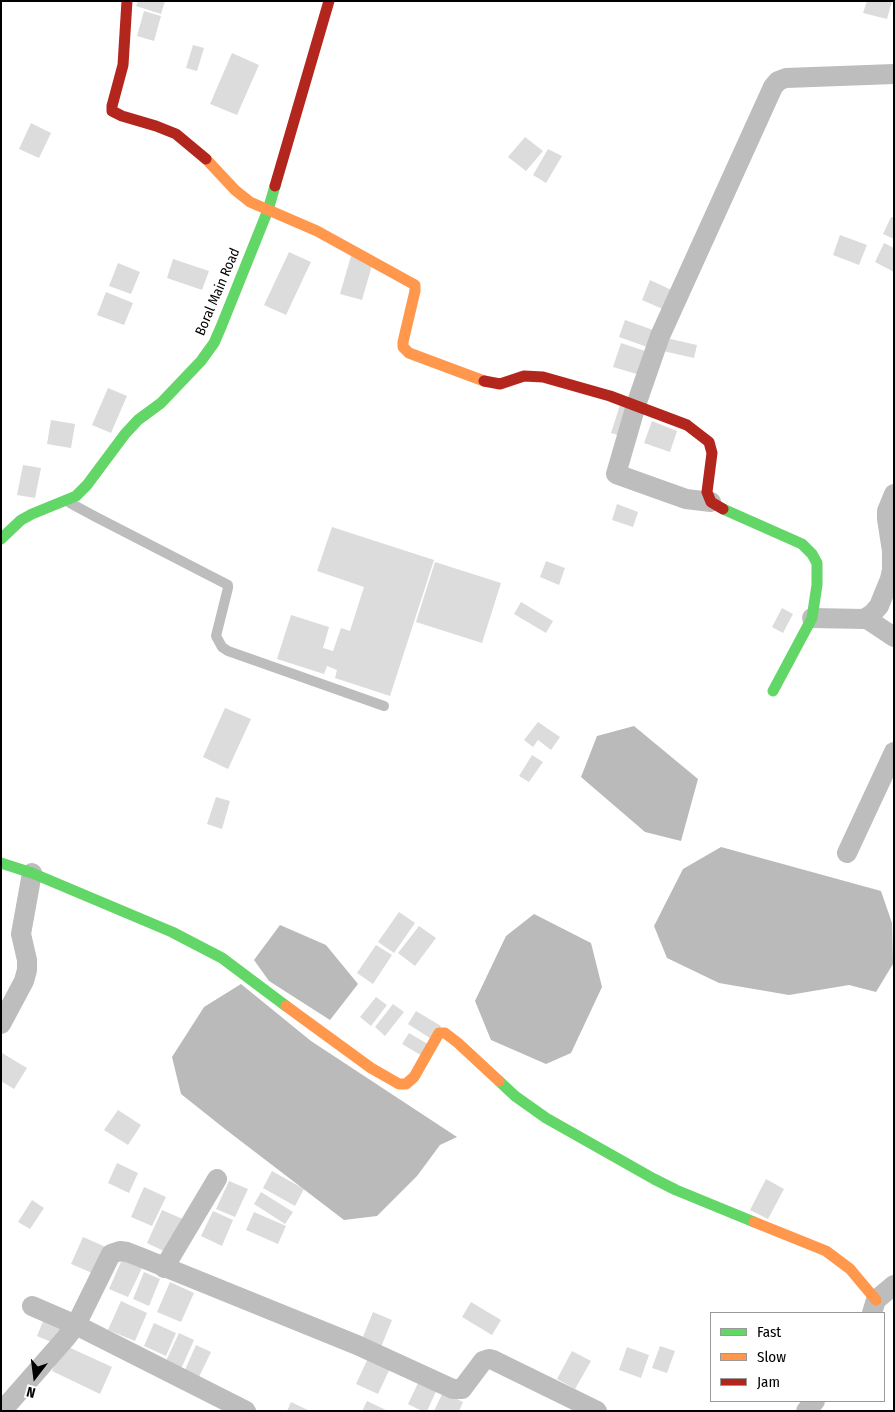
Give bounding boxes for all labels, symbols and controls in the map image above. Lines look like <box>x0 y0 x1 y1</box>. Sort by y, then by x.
street label: Boral Main Road <box>192 246 244 338</box>
legend <box>710 1312 885 1402</box>
text: Fast <box>757 1323 781 1341</box>
text: Slow <box>757 1348 786 1366</box>
north arrow <box>10 1352 60 1402</box>
text: Jam <box>757 1373 780 1391</box>
text: N <box>25 1383 37 1401</box>

